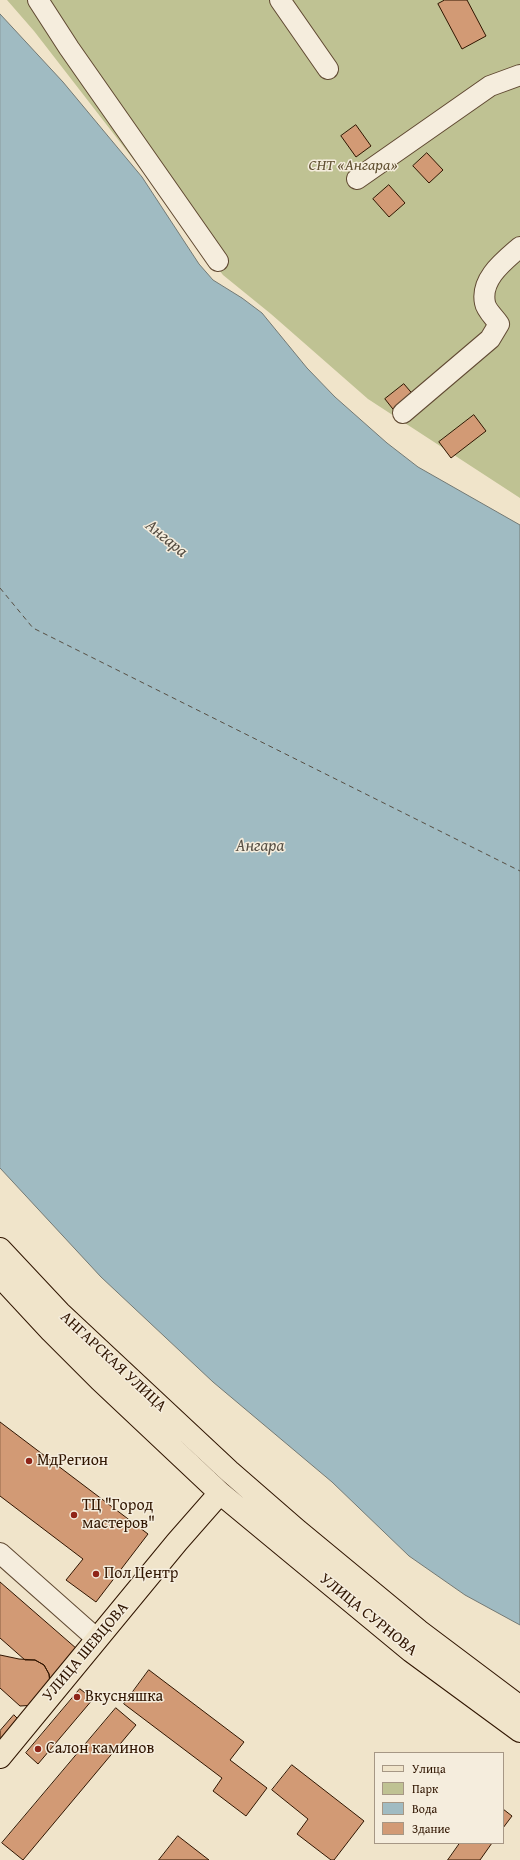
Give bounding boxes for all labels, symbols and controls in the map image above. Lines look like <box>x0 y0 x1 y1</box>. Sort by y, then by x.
park label: СНТ «Ангара» <box>308 156 398 176</box>
water label: Ангара <box>141 516 191 562</box>
water label: Ангара <box>236 837 284 857</box>
street label: АНГАРСКАЯ УЛИЦА <box>56 1308 170 1416</box>
place label: МдРегион <box>37 1451 108 1471</box>
marker: МдРегион <box>24 1456 34 1466</box>
place label: ТЦ "Город мастеров" <box>82 1496 155 1534</box>
marker: ТЦ "Город мастеров" <box>69 1510 79 1520</box>
place label: Пол Центр <box>104 1564 178 1584</box>
marker: Пол Центр <box>91 1569 101 1579</box>
street label: УЛИЦА СУРНОВА <box>315 1570 421 1660</box>
street label: УЛИЦА ШЕВЦОВА <box>39 1598 133 1706</box>
place label: Вкусняшка <box>85 1687 163 1707</box>
marker: Вкусняшка <box>72 1692 82 1702</box>
place label: Салон каминов <box>46 1739 154 1759</box>
marker: Салон каминов <box>33 1744 43 1754</box>
legend <box>374 1752 504 1844</box>
text: Улица <box>412 1760 446 1777</box>
text: Парк <box>412 1780 438 1797</box>
text: Вода <box>412 1800 437 1817</box>
text: Здание <box>412 1820 450 1837</box>

